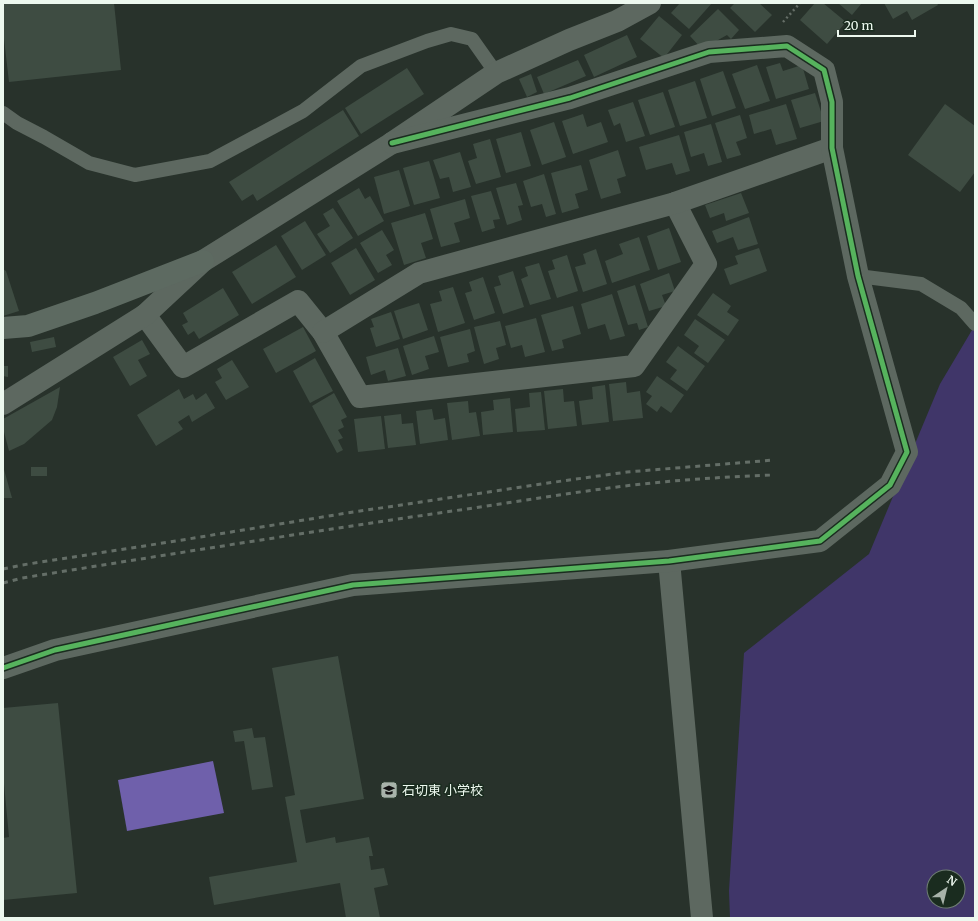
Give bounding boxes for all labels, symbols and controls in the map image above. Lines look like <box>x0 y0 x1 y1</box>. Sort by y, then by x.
scale bar <box>838 12 915 38</box>
text: 20 m <box>844 18 873 33</box>
school or university icon: 石切東 小学校 <box>379 780 399 800</box>
place label: 石切東 小学校 <box>402 782 483 799</box>
north arrow <box>926 869 966 909</box>
text: N <box>944 873 960 889</box>

